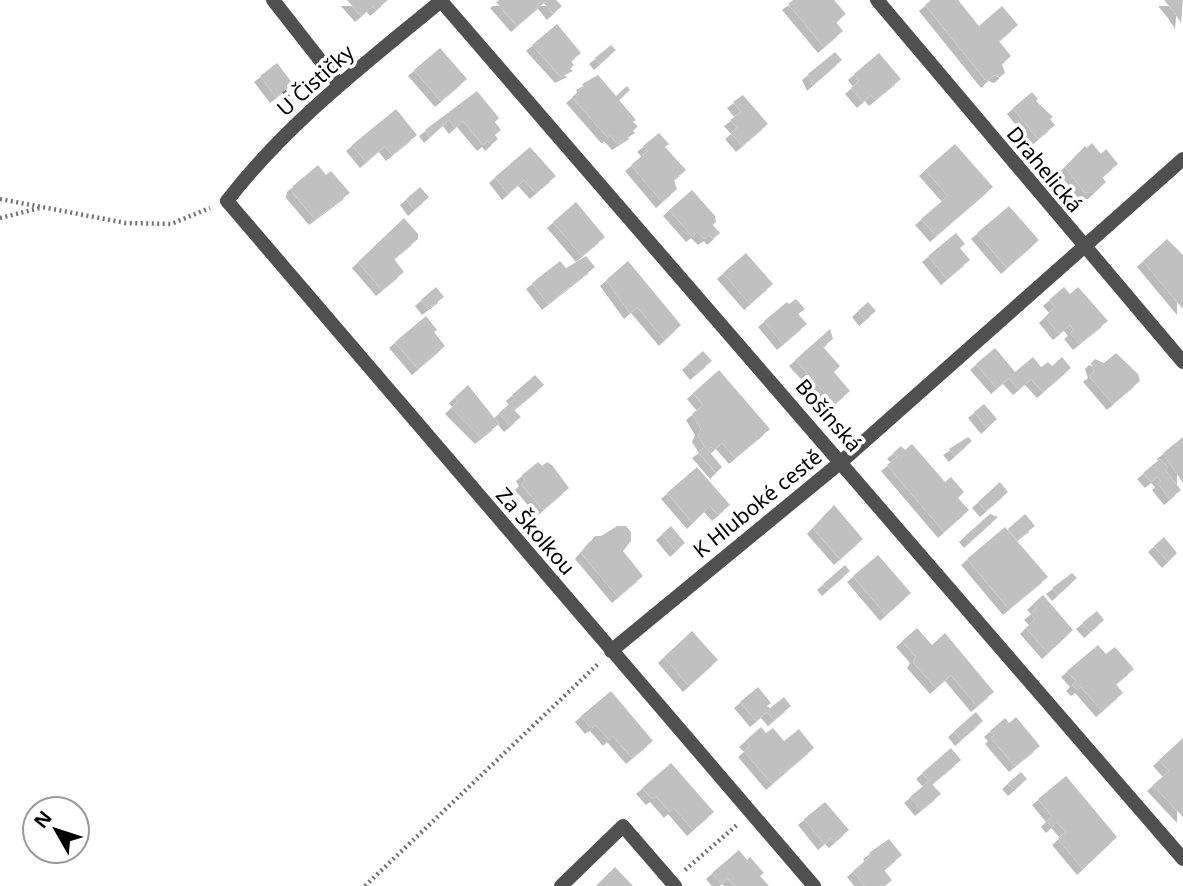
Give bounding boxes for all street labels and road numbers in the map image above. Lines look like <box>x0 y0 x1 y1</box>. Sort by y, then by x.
street label: U Čističky <box>270 38 360 122</box>
street label: Drahelická <box>1001 120 1089 218</box>
street label: Bošínská <box>790 373 868 457</box>
street label: K Hluboké cestě <box>687 442 827 564</box>
street label: Za Školkou <box>490 481 582 581</box>

